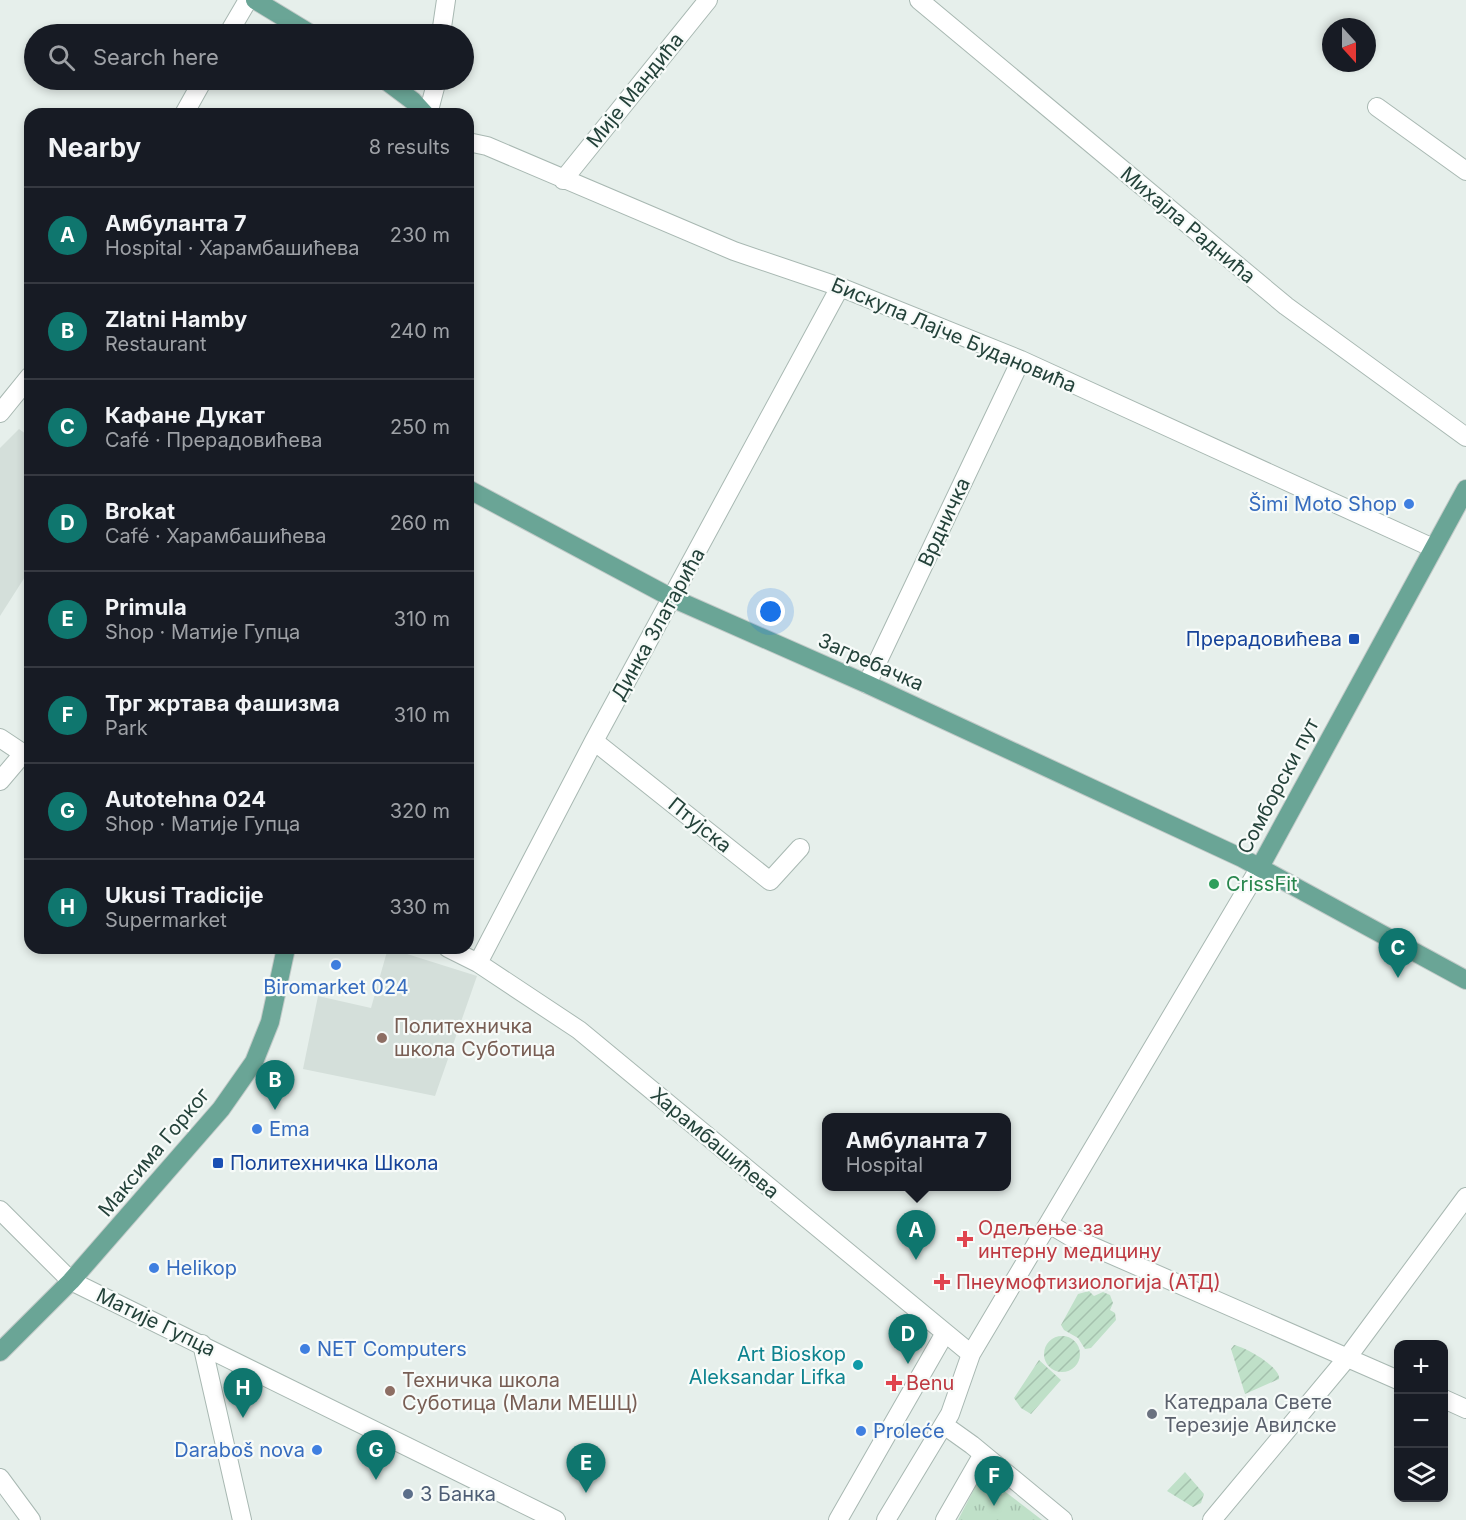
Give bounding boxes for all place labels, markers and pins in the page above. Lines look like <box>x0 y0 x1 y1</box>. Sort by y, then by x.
place label: Šimi Moto Shop <box>1248 492 1397 516</box>
marker: Šimi Moto Shop <box>1402 497 1416 511</box>
place label: Прерадовићева <box>1186 627 1342 651</box>
marker: Прерадовићева <box>1347 632 1361 646</box>
place label: CrissFit <box>1226 872 1298 896</box>
marker: CrissFit <box>1207 877 1221 891</box>
pin: C <box>1378 928 1418 978</box>
marker: Biromarket 024 <box>329 958 343 972</box>
place label: Biromarket 024 <box>263 975 409 999</box>
place label: Политехничка школа Суботица <box>394 1014 556 1061</box>
marker: Политехничка школа Суботица <box>375 1031 389 1045</box>
pin: B <box>256 1060 294 1110</box>
place label: Ema <box>269 1117 310 1141</box>
marker: Ema <box>250 1122 264 1136</box>
place label: Политехничка Школа <box>230 1151 438 1175</box>
marker: Политехничка Школа <box>211 1156 225 1170</box>
pin: A <box>896 1210 936 1260</box>
place label: Одељење за интерну медицину <box>978 1216 1162 1263</box>
marker: Одељење за интерну медицину <box>956 1230 974 1248</box>
place label: Helikop <box>166 1256 237 1280</box>
marker: Helikop <box>147 1261 161 1275</box>
place label: Пнеумофтизиологија (АТД) <box>956 1270 1221 1294</box>
marker: Пнеумофтизиологија (АТД) <box>933 1273 951 1291</box>
pin: D <box>888 1314 928 1364</box>
place label: NET Computers <box>317 1337 467 1361</box>
marker: NET Computers <box>298 1342 312 1356</box>
place label: Art Bioskop Aleksandar Lifka <box>689 1342 846 1389</box>
marker: Art Bioskop Aleksandar Lifka <box>851 1358 865 1372</box>
pin: H <box>224 1368 262 1418</box>
place label: Техничка школа Суботица (Мали МЕШЦ) <box>402 1368 638 1415</box>
place label: Benu <box>906 1371 954 1395</box>
marker: Benu <box>887 1376 901 1390</box>
marker: Техничка школа Суботица (Мали МЕШЦ) <box>383 1384 397 1398</box>
place label: Катедрала Свете Терезије Авилске <box>1164 1390 1337 1437</box>
marker: Катедрала Свете Терезије Авилске <box>1145 1407 1159 1421</box>
place label: Proleće <box>873 1419 945 1443</box>
marker: Proleće <box>854 1424 868 1438</box>
pin: G <box>356 1430 395 1480</box>
place label: Daraboš nova <box>174 1438 305 1462</box>
marker: Daraboš nova <box>310 1443 324 1457</box>
pin: E <box>566 1444 606 1493</box>
pin: F <box>974 1456 1014 1506</box>
place label: 3 Банка <box>420 1482 496 1506</box>
marker: 3 Банка <box>401 1487 415 1501</box>

